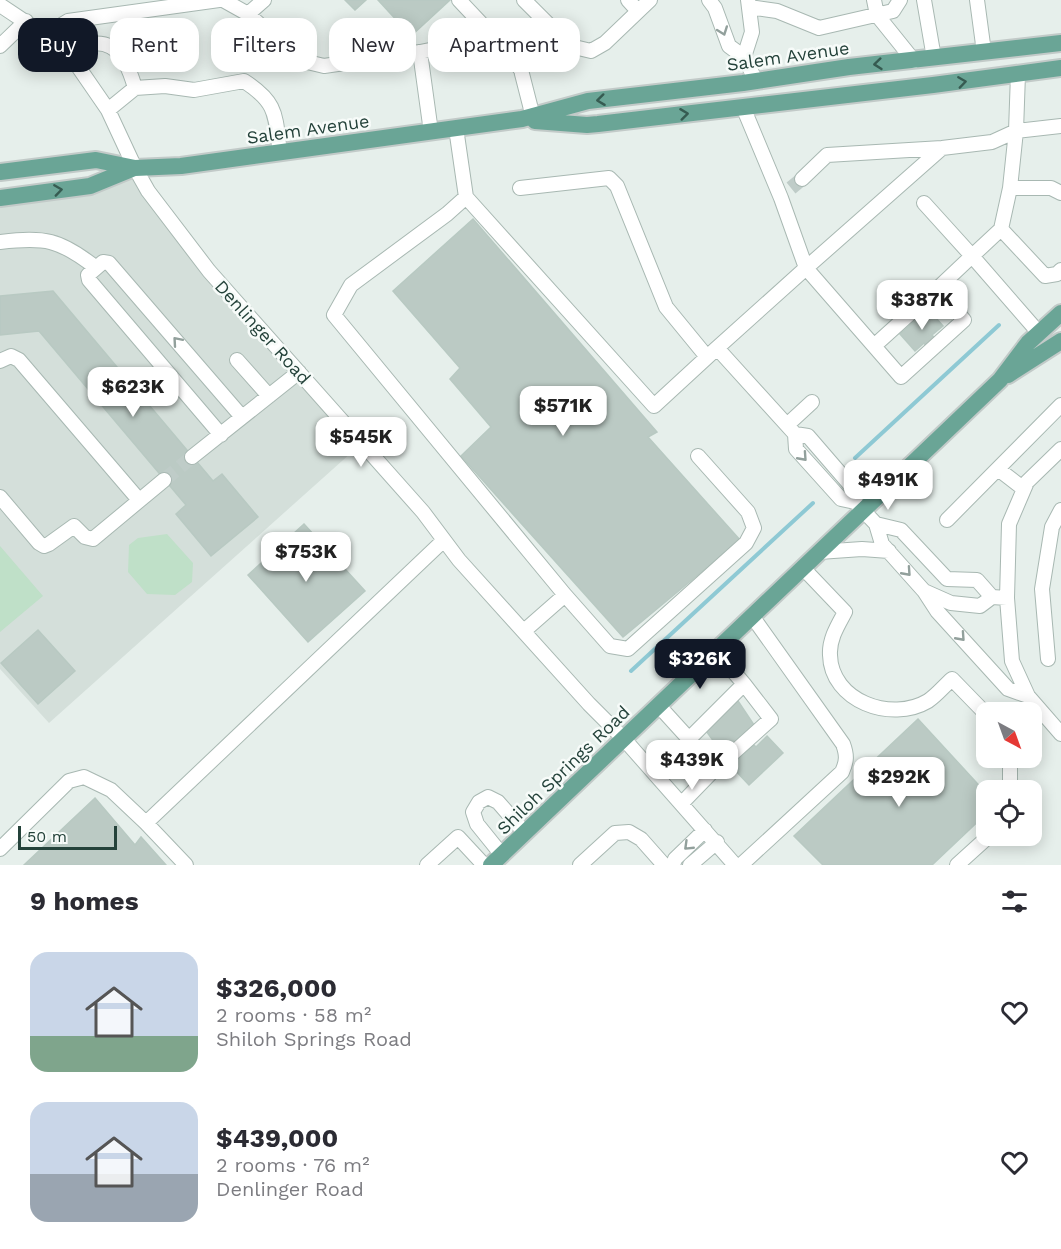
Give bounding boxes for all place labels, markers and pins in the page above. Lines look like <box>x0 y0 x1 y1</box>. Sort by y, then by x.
pin: $387K <box>880 280 964 331</box>
pin: $623K <box>91 367 175 418</box>
pin: $571K <box>521 386 605 437</box>
pin: $545K <box>319 417 403 468</box>
pin: $491K <box>846 460 930 511</box>
pin: $753K <box>264 532 348 583</box>
pin: $326K <box>658 639 742 690</box>
pin: $439K <box>650 740 734 791</box>
pin: $292K <box>857 757 941 808</box>

